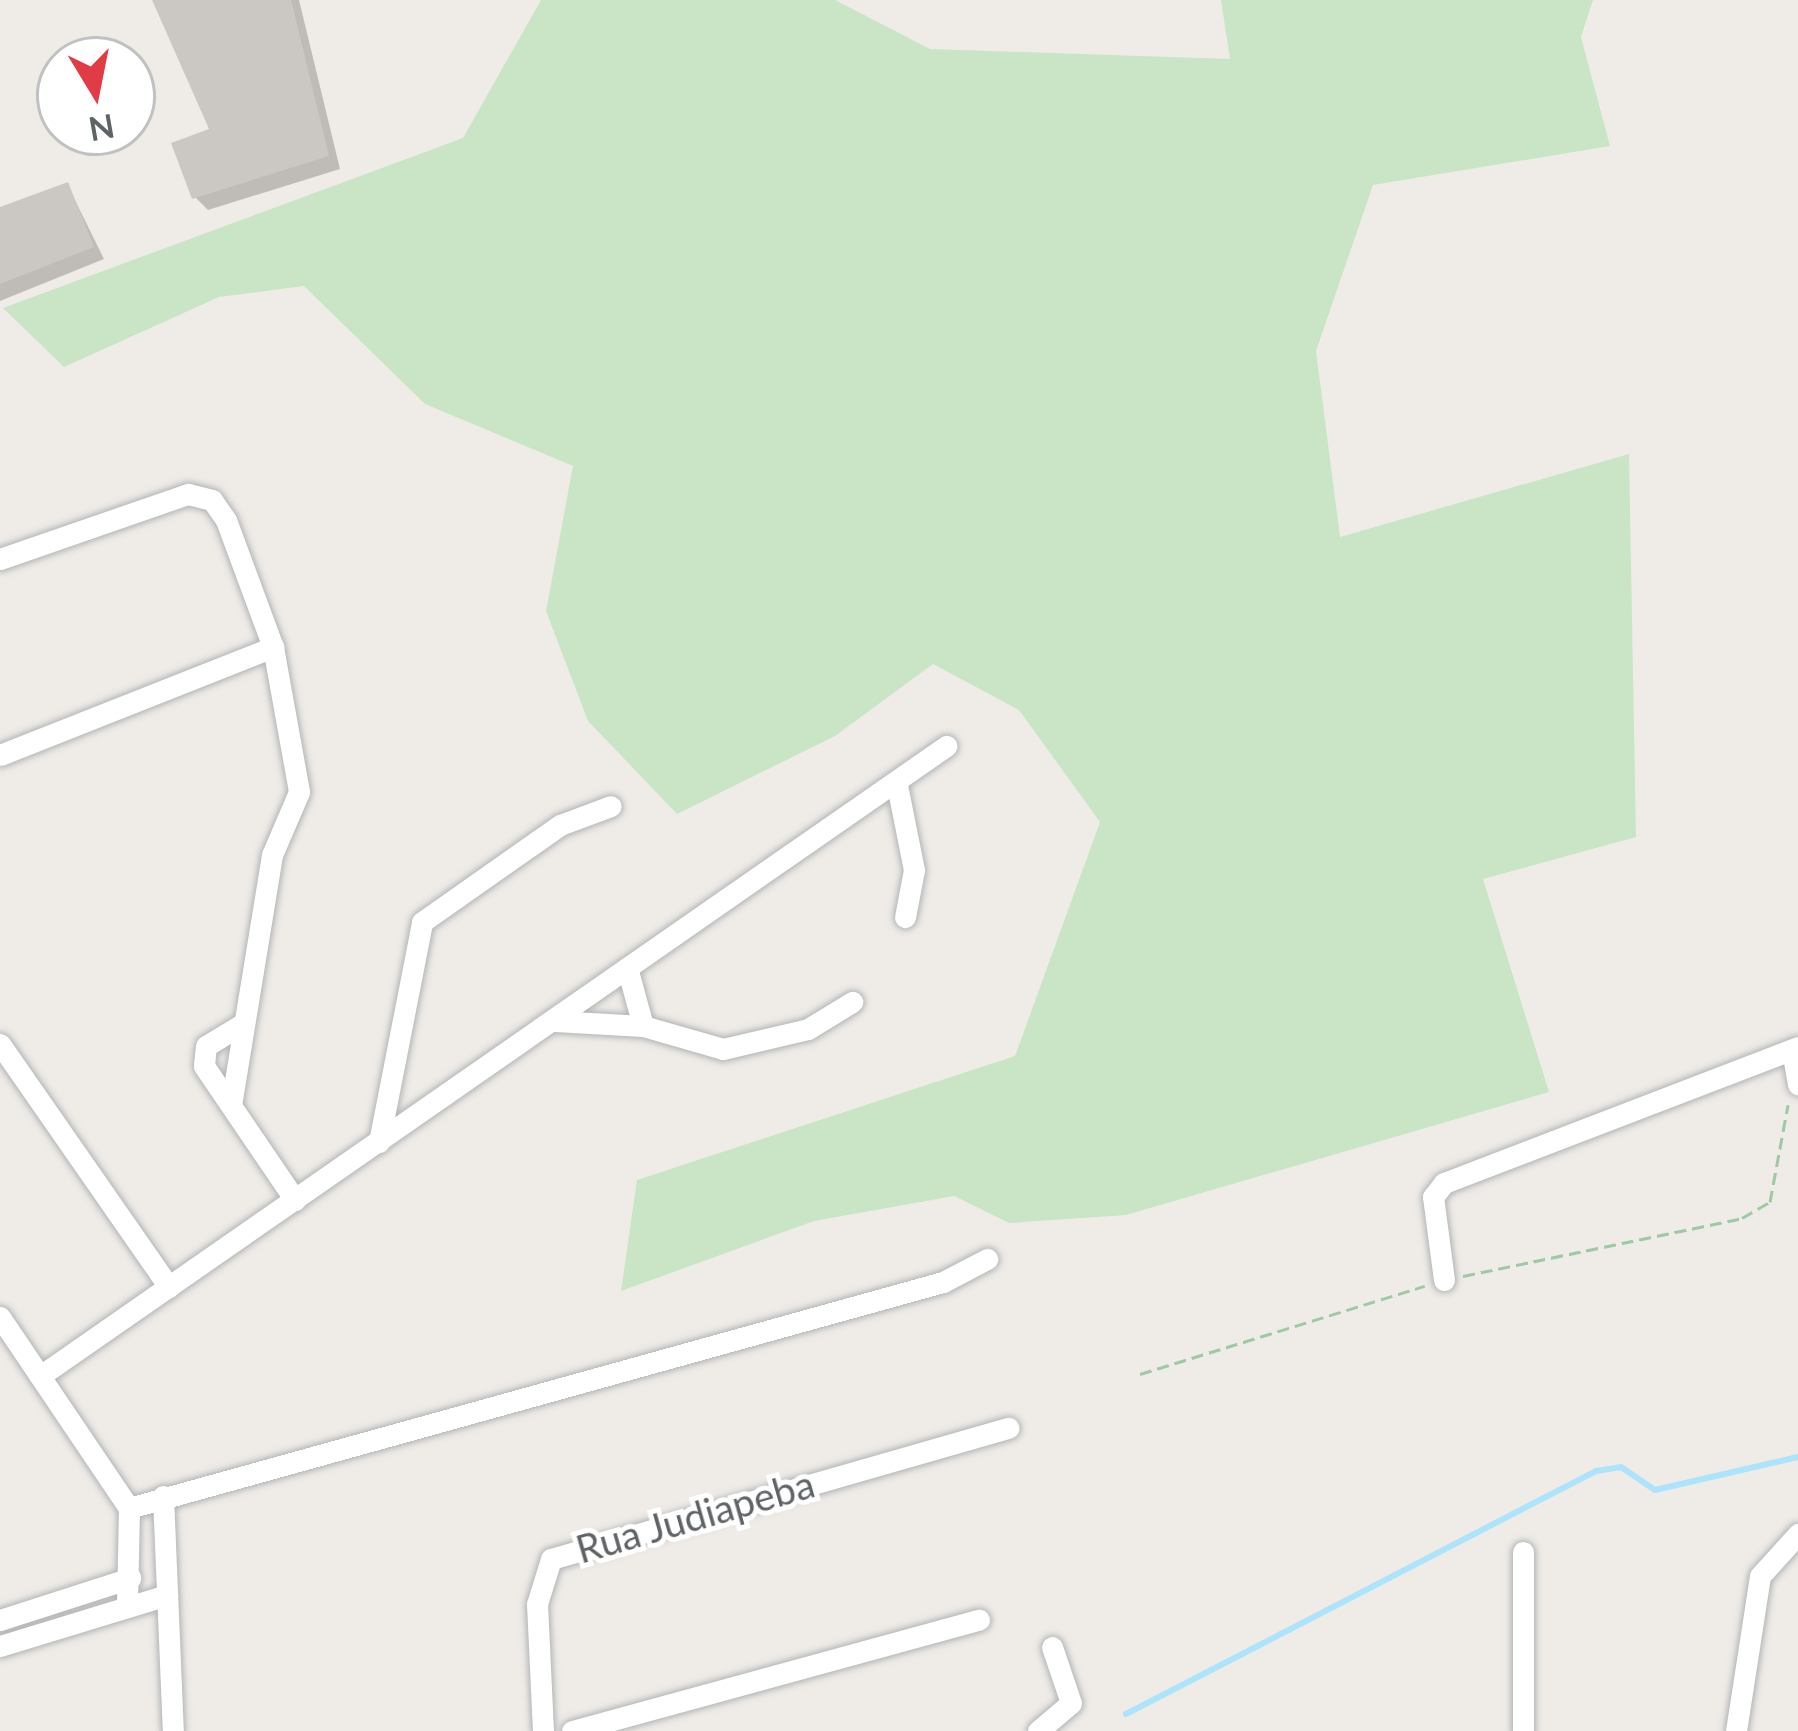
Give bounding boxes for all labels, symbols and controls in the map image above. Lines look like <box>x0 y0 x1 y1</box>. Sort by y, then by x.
north arrow <box>36 36 156 156</box>
text: N <box>86 107 118 150</box>
street label: Rua Judiapeba <box>570 1460 820 1572</box>

